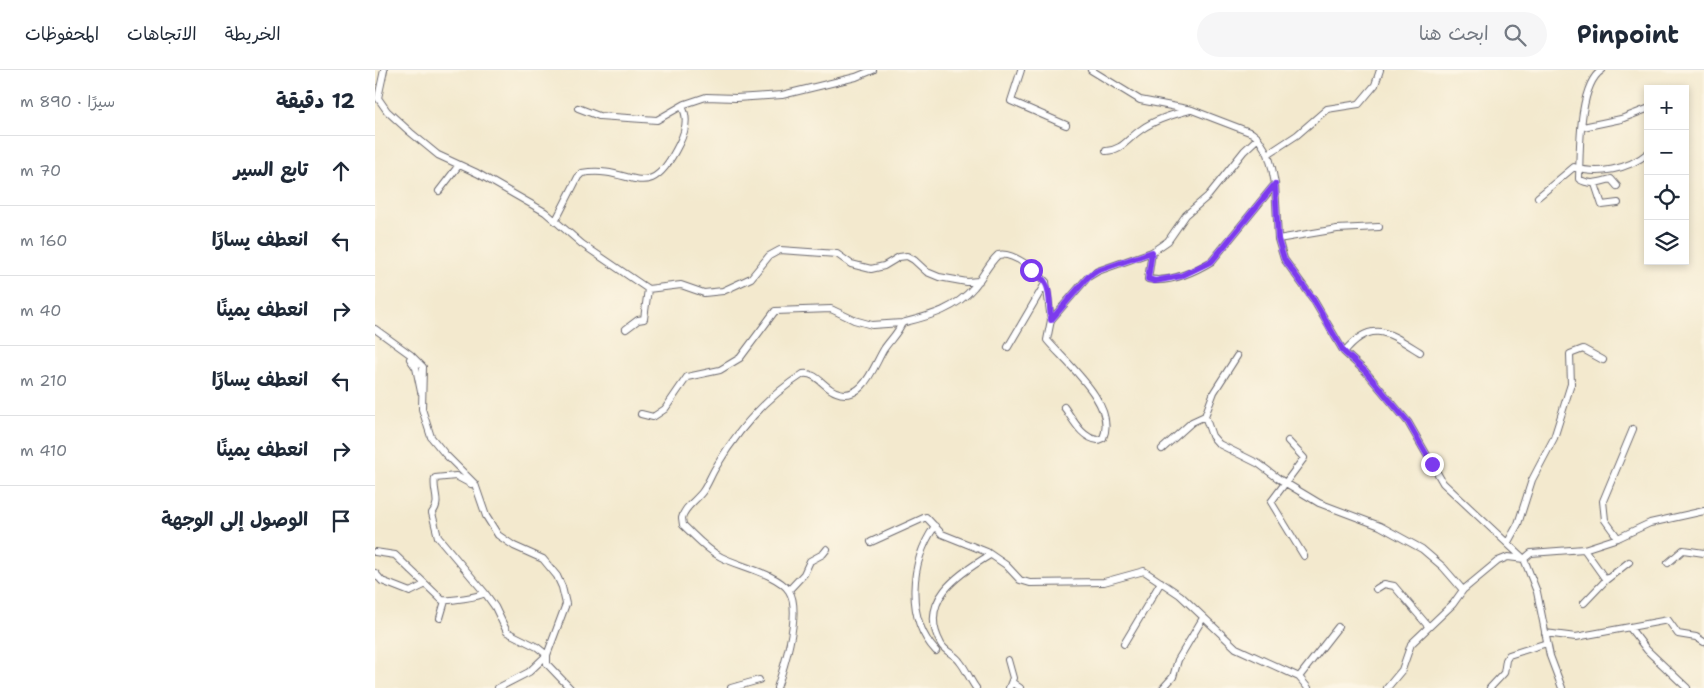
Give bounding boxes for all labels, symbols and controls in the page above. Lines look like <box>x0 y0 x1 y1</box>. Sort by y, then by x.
search box <box>1197 12 1547 57</box>
text: Pinpoint <box>1577 19 1679 51</box>
text: ابحث هنا <box>1419 21 1489 46</box>
icon: search <box>1501 21 1529 49</box>
text: المحفوظات <box>25 22 99 46</box>
text: الاتجاهات <box>127 22 197 46</box>
text: الخريطة <box>225 22 281 46</box>
map controls <box>1644 85 1689 265</box>
button: + <box>1644 85 1689 130</box>
text: 12 دقيقة <box>276 87 355 115</box>
text: سيرًا · 890 m <box>20 91 115 112</box>
button: − <box>1644 130 1689 175</box>
text: تابع السير <box>234 157 308 182</box>
icon: ahead <box>327 157 355 185</box>
text: 70 m <box>20 160 61 181</box>
button: locate <box>1644 175 1689 220</box>
button: layers <box>1644 220 1689 265</box>
text: انعطف يسارًا <box>212 227 308 252</box>
icon: left <box>327 227 355 255</box>
text: 160 m <box>20 230 67 251</box>
route start <box>1020 259 1043 282</box>
text: انعطف يمينًا <box>217 297 308 322</box>
icon: right <box>327 297 355 325</box>
text: 40 m <box>20 300 62 321</box>
text: انعطف يسارًا <box>212 367 308 392</box>
icon: left <box>327 367 355 395</box>
text: 210 m <box>20 370 67 391</box>
text: انعطف يمينًا <box>217 437 308 462</box>
icon: right <box>327 437 355 465</box>
text: 410 m <box>20 440 67 461</box>
route end <box>1421 453 1444 476</box>
text: الوصول إلى الوجهة <box>161 507 308 532</box>
icon: arrive <box>327 507 355 535</box>

